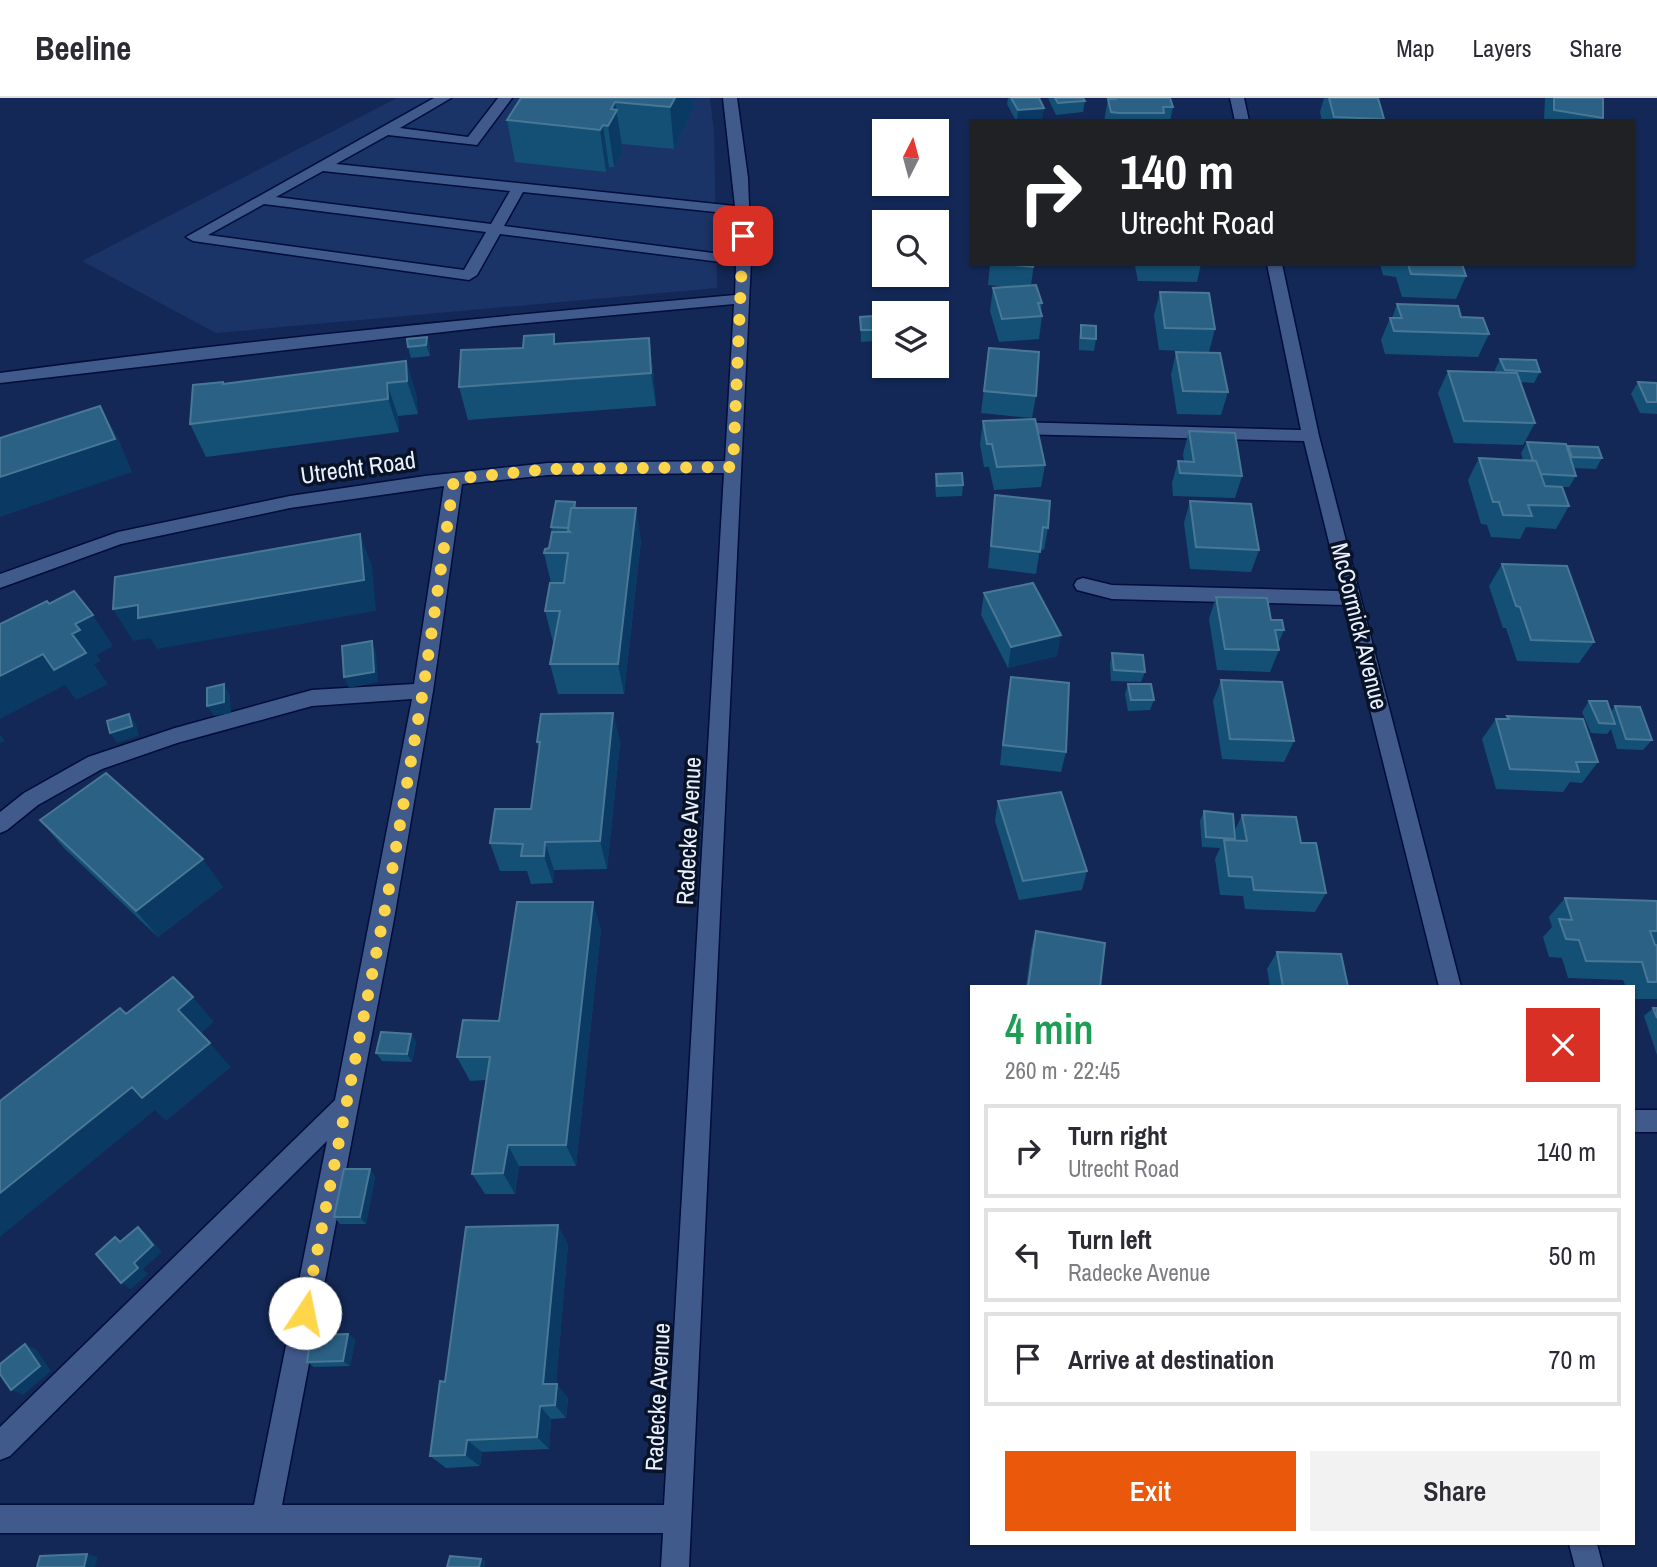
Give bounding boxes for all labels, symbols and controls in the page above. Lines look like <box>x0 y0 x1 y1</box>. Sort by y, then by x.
text: Beeline <box>35 26 131 70</box>
text: Map <box>1396 32 1434 64</box>
text: Layers <box>1472 32 1531 64</box>
text: Share <box>1569 32 1622 64</box>
north arrow <box>872 119 948 196</box>
map controls <box>872 119 949 378</box>
text: 140 m <box>1120 138 1234 204</box>
icon: right <box>1005 147 1096 238</box>
text: Utrecht Road <box>1120 201 1275 244</box>
pin <box>713 206 773 266</box>
button: search <box>872 210 949 287</box>
icon: arrive <box>724 217 762 255</box>
button: layers <box>872 301 949 378</box>
street label: Utrecht Road <box>298 443 418 491</box>
street label: McCormick Avenue <box>1324 540 1396 712</box>
street label: Radecke Avenue <box>668 756 708 906</box>
text: 4 min <box>1005 1001 1094 1057</box>
button: close <box>1526 1008 1600 1082</box>
text: 260 m · 22:45 <box>1005 1055 1120 1086</box>
text: Turn right <box>1068 1118 1167 1153</box>
icon: right <box>1009 1132 1047 1170</box>
text: 140 m <box>1537 1134 1596 1169</box>
text: Utrecht Road <box>1068 1153 1179 1184</box>
text: Turn left <box>1068 1222 1152 1257</box>
icon: left <box>1009 1236 1047 1274</box>
text: 50 m <box>1549 1238 1596 1273</box>
text: Radecke Avenue <box>1068 1257 1210 1288</box>
position arrow <box>268 1276 342 1350</box>
street label: Radecke Avenue <box>637 1322 677 1472</box>
icon: arrive <box>1009 1340 1047 1378</box>
text: Arrive at destination <box>1068 1342 1274 1377</box>
text: 70 m <box>1549 1342 1596 1377</box>
button: Exit <box>1005 1451 1296 1531</box>
button: Share <box>1310 1451 1600 1531</box>

